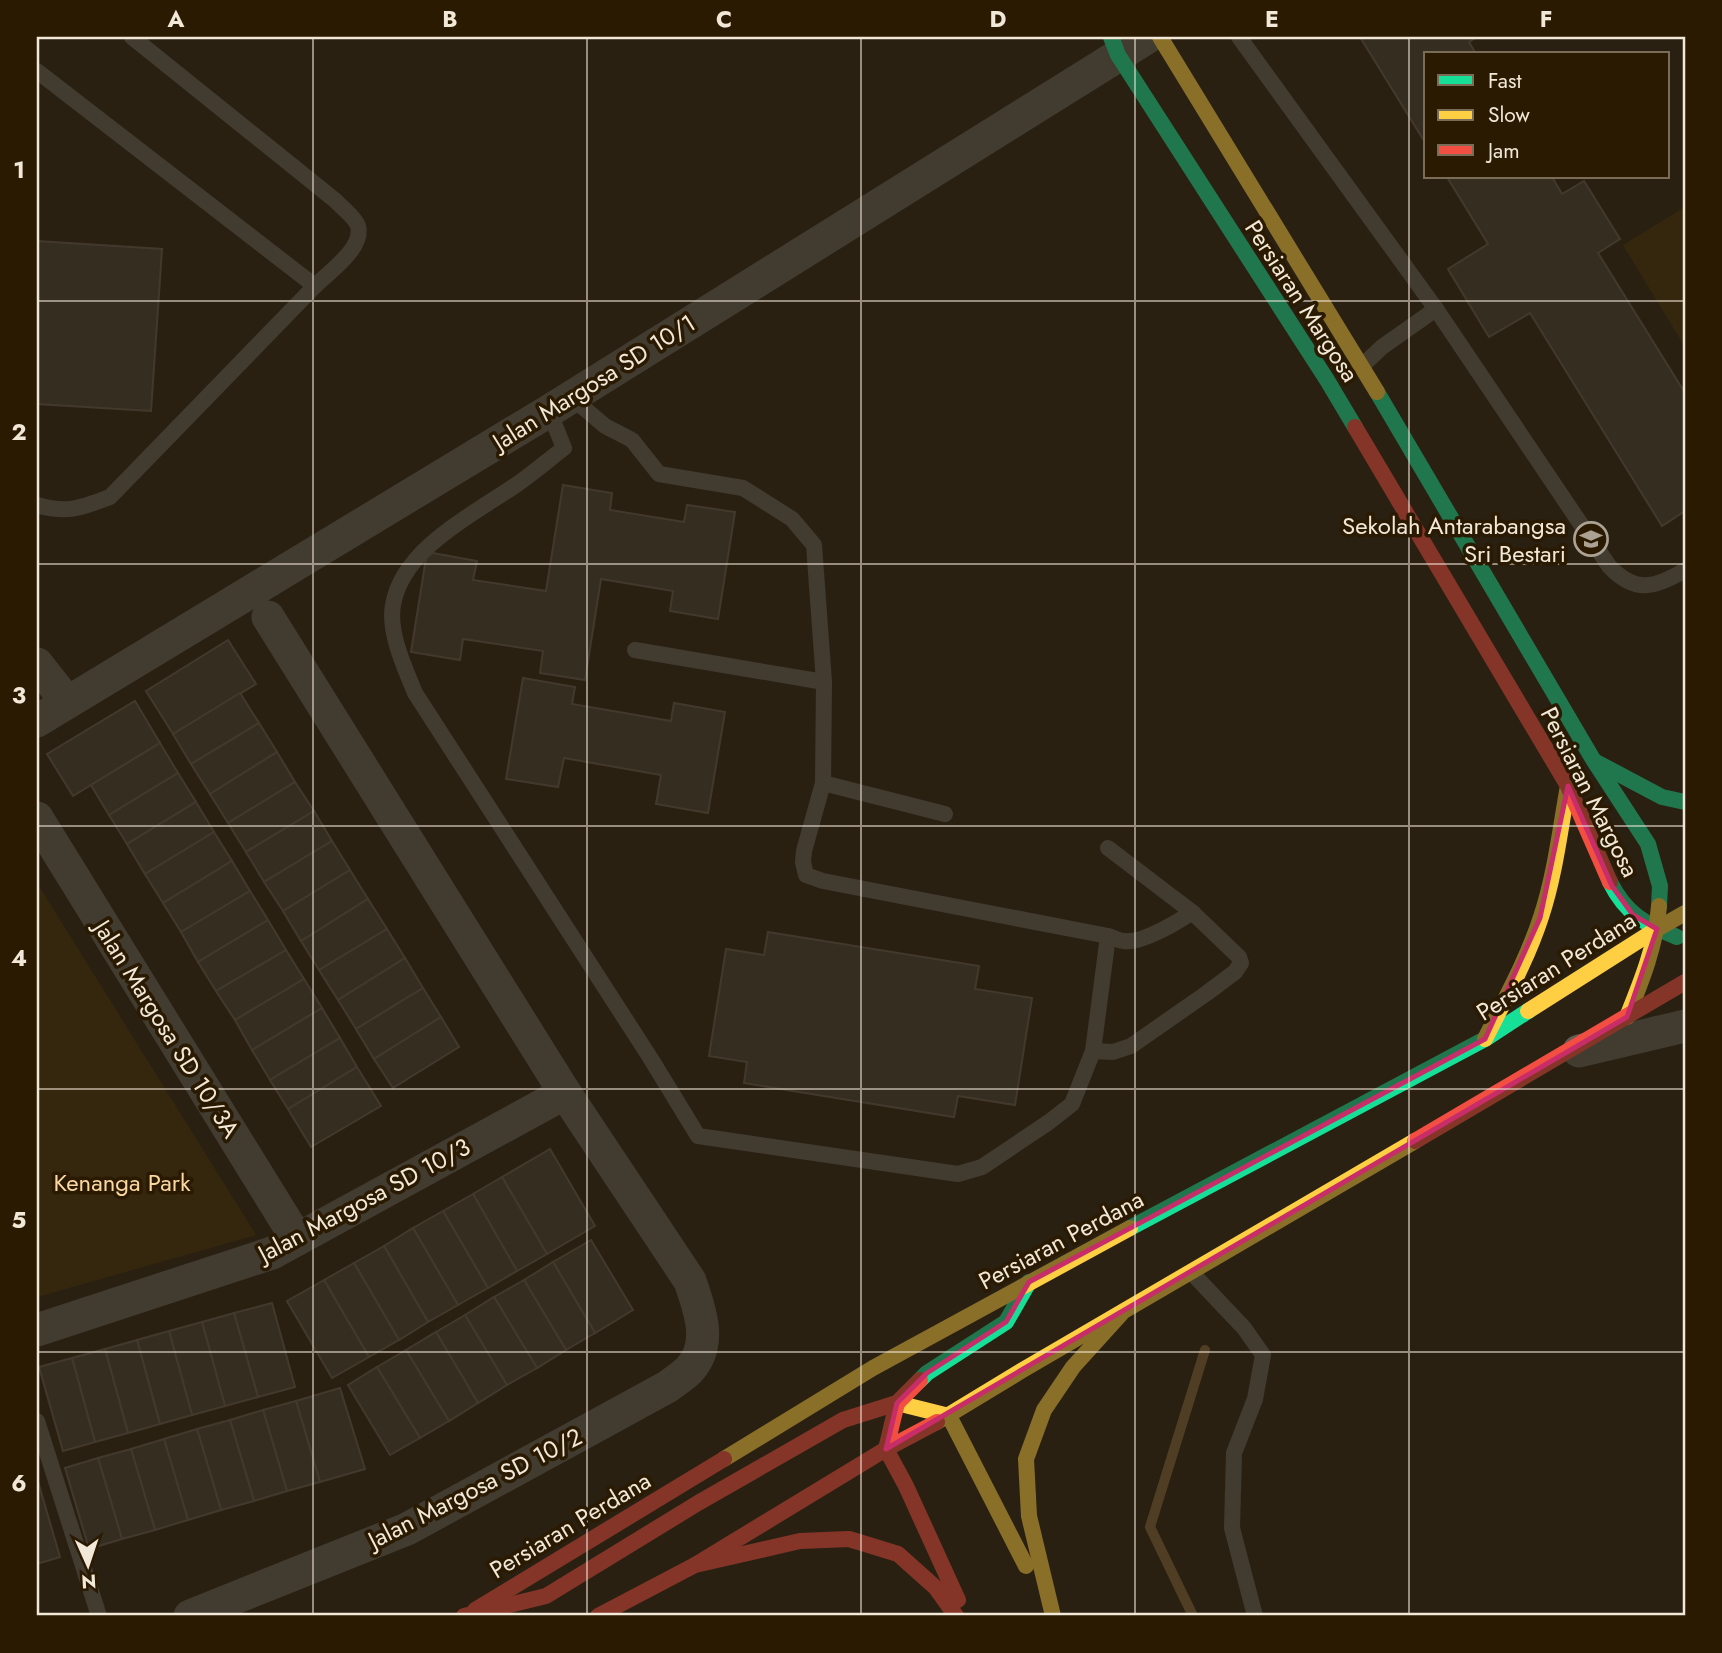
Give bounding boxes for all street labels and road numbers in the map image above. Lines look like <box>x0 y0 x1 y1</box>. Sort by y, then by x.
street label: Persiaran Margosa <box>1236 213 1368 389</box>
street label: Jalan Margosa SD 10/1 <box>483 305 702 460</box>
street label: Persiaran Margosa <box>1532 701 1648 883</box>
street label: Persiaran Perdana <box>1469 903 1643 1029</box>
street label: Jalan Margosa SD 10/3A <box>84 911 248 1145</box>
street label: Jalan Margosa SD 10/3 <box>249 1129 476 1272</box>
street label: Persiaran Perdana <box>972 1182 1150 1298</box>
street label: Jalan Margosa SD 10/2 <box>359 1419 588 1559</box>
street label: Persiaran Perdana <box>483 1463 657 1587</box>

